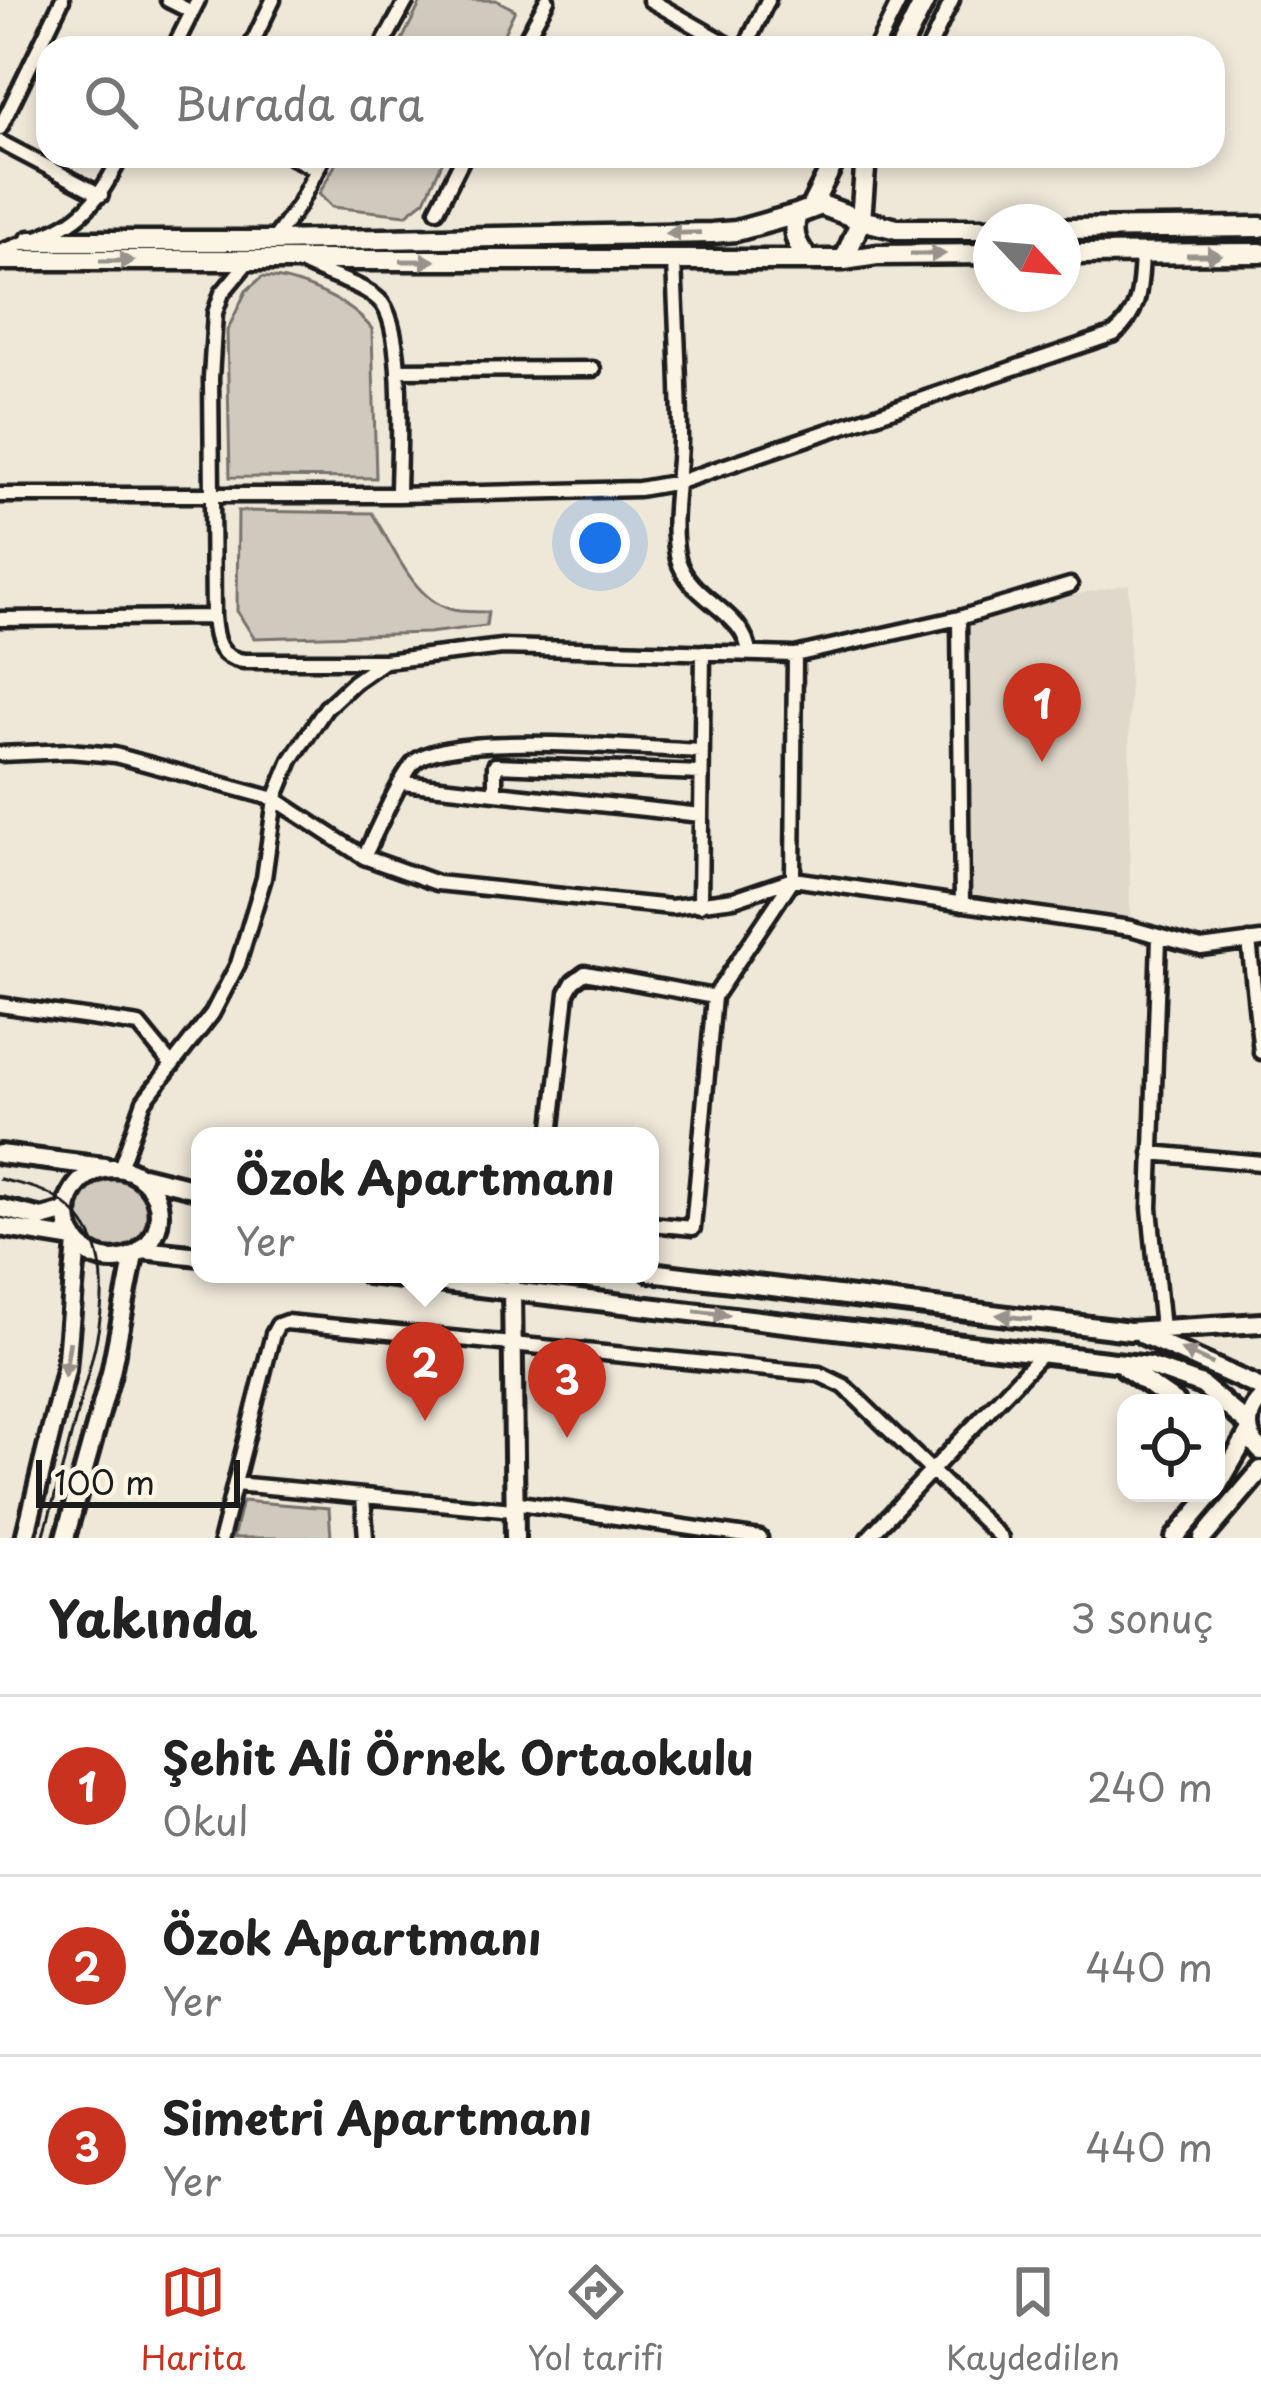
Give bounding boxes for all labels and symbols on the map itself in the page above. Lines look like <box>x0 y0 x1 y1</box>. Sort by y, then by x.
north arrow <box>973 204 1081 312</box>
one-way arrow <box>663 224 701 243</box>
one-way arrow <box>910 245 948 264</box>
one-way arrow <box>1186 246 1224 265</box>
one-way arrow <box>99 251 137 271</box>
one-way arrow <box>400 252 438 271</box>
your location <box>570 513 630 573</box>
pin: 1 <box>1003 663 1081 762</box>
one-way arrow <box>693 1303 731 1322</box>
one-way arrow <box>995 1307 1032 1326</box>
pin: 2 <box>386 1322 464 1421</box>
pin: 3 <box>528 1339 606 1438</box>
one-way arrow <box>58 1340 76 1378</box>
one-way arrow <box>1179 1346 1214 1366</box>
scale bar <box>36 1454 240 1507</box>

